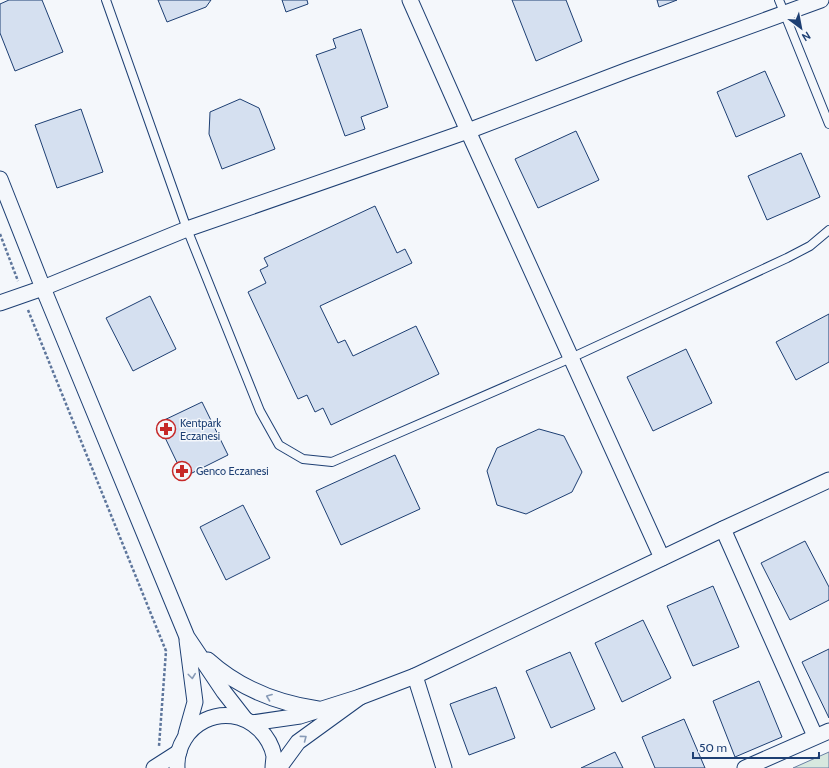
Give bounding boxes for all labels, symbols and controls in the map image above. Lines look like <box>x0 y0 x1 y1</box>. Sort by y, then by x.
north arrow <box>781 8 821 48</box>
text: N <box>799 28 813 44</box>
place label: Kentpark Eczanesi <box>180 416 221 443</box>
pharmacy icon: Kentpark Eczanesi <box>155 418 177 440</box>
pharmacy icon: Genco Eczanesi <box>171 460 193 482</box>
place label: Genco Eczanesi <box>196 464 269 478</box>
one-way arrow <box>187 673 196 679</box>
one-way arrow <box>266 694 273 702</box>
scale bar <box>693 734 819 760</box>
one-way arrow <box>299 736 306 743</box>
text: 50 m <box>699 740 727 755</box>

